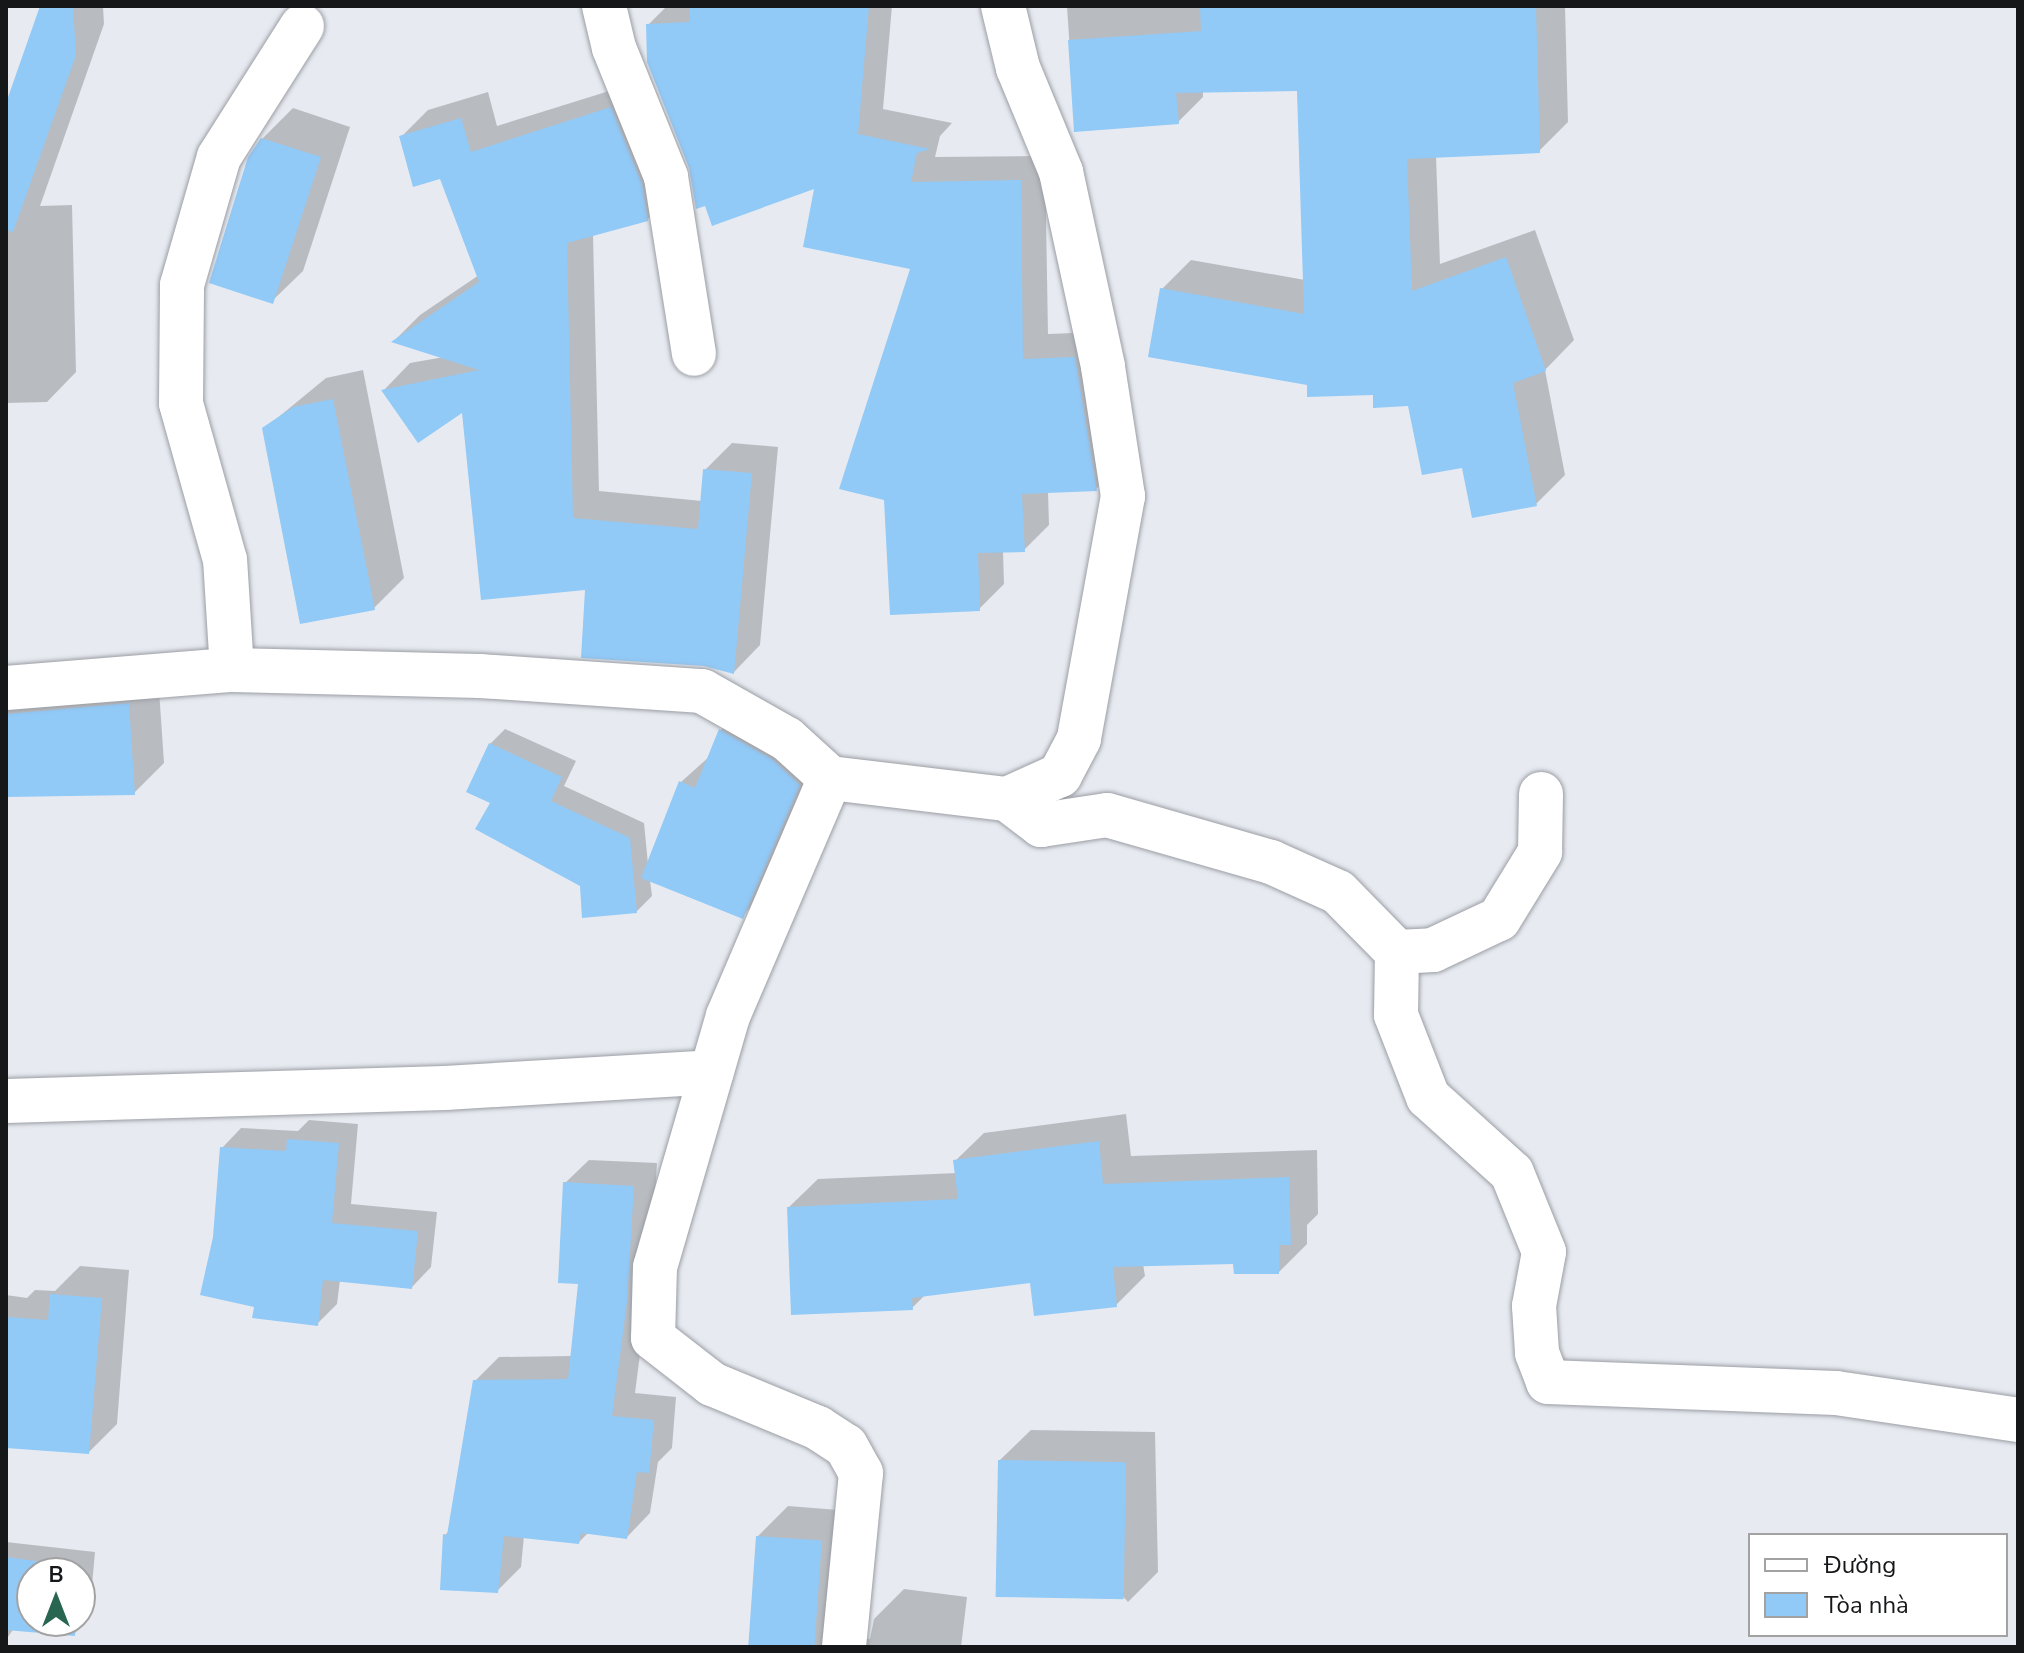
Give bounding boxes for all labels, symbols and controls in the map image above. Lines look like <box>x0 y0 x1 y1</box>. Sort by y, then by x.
legend <box>1748 1533 2008 1637</box>
text: Đường <box>1824 1549 1896 1581</box>
north arrow <box>16 1557 96 1637</box>
text: B <box>48 1560 64 1590</box>
text: Tòa nhà <box>1824 1589 1909 1621</box>

